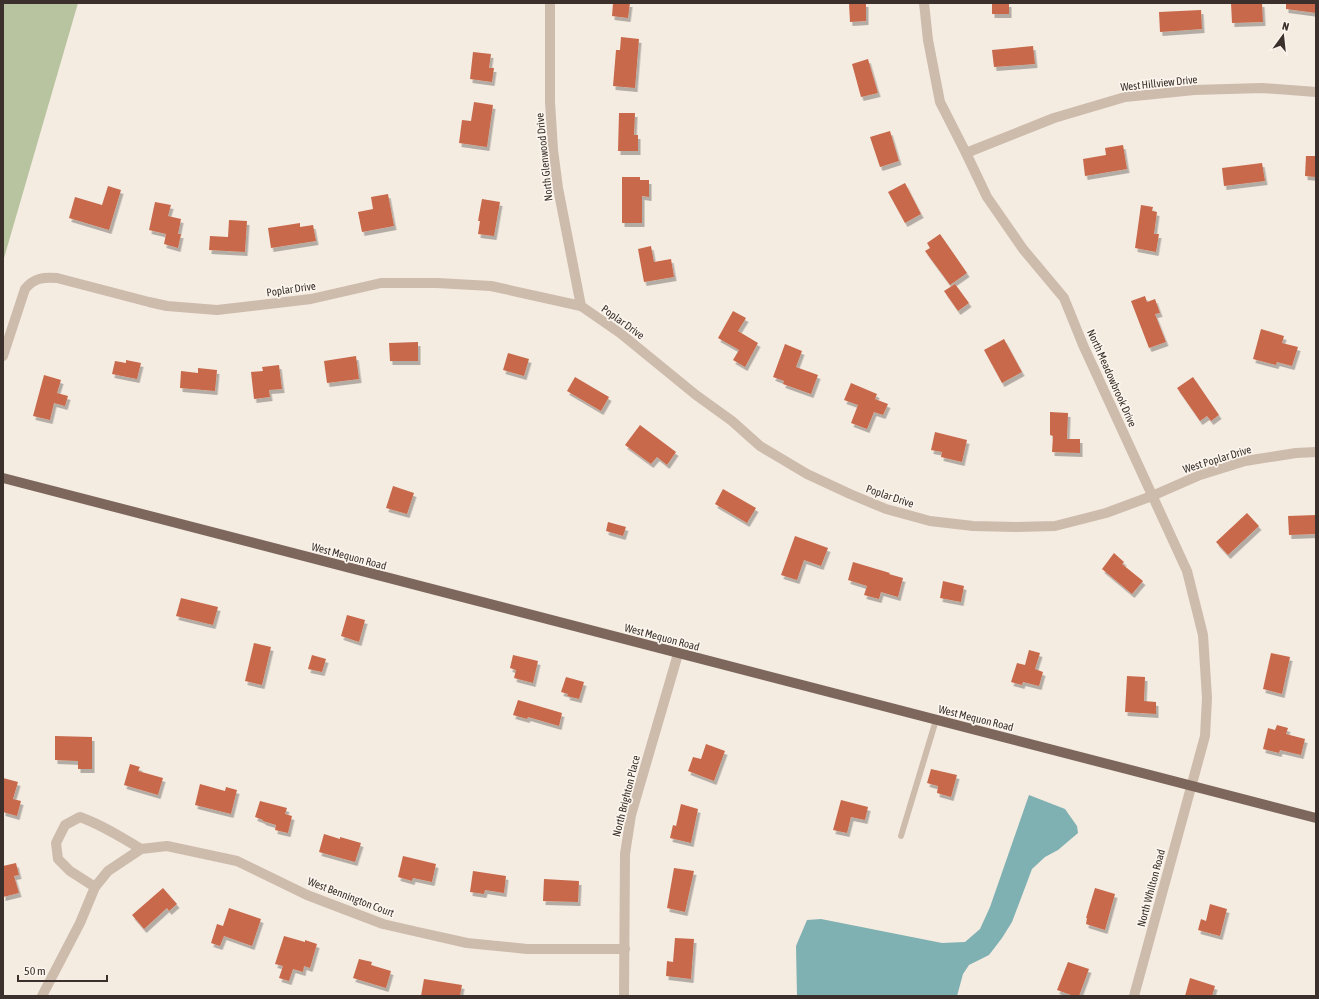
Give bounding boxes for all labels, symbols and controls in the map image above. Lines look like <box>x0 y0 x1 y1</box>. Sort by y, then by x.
north arrow <box>1263 16 1303 56</box>
text: N <box>1281 20 1290 33</box>
street label: West Hillview Drive <box>1120 73 1198 93</box>
street label: North Glenwood Drive <box>533 112 555 202</box>
street label: Poplar Drive <box>266 280 316 298</box>
street label: Poplar Drive <box>599 303 647 341</box>
street label: North Meadowbrook Drive <box>1085 327 1139 429</box>
street label: West Poplar Drive <box>1181 443 1253 475</box>
street label: Poplar Drive <box>865 482 916 510</box>
street label: West Mequon Road <box>310 540 388 572</box>
street label: West Mequon Road <box>623 621 701 653</box>
street label: West Mequon Road <box>937 703 1015 733</box>
street label: North Brighton Place <box>610 754 642 838</box>
street label: North Whilton Road <box>1135 848 1167 928</box>
street label: West Bennington Court <box>306 875 396 919</box>
scale bar <box>18 957 107 983</box>
text: 50 m <box>24 964 46 978</box>

